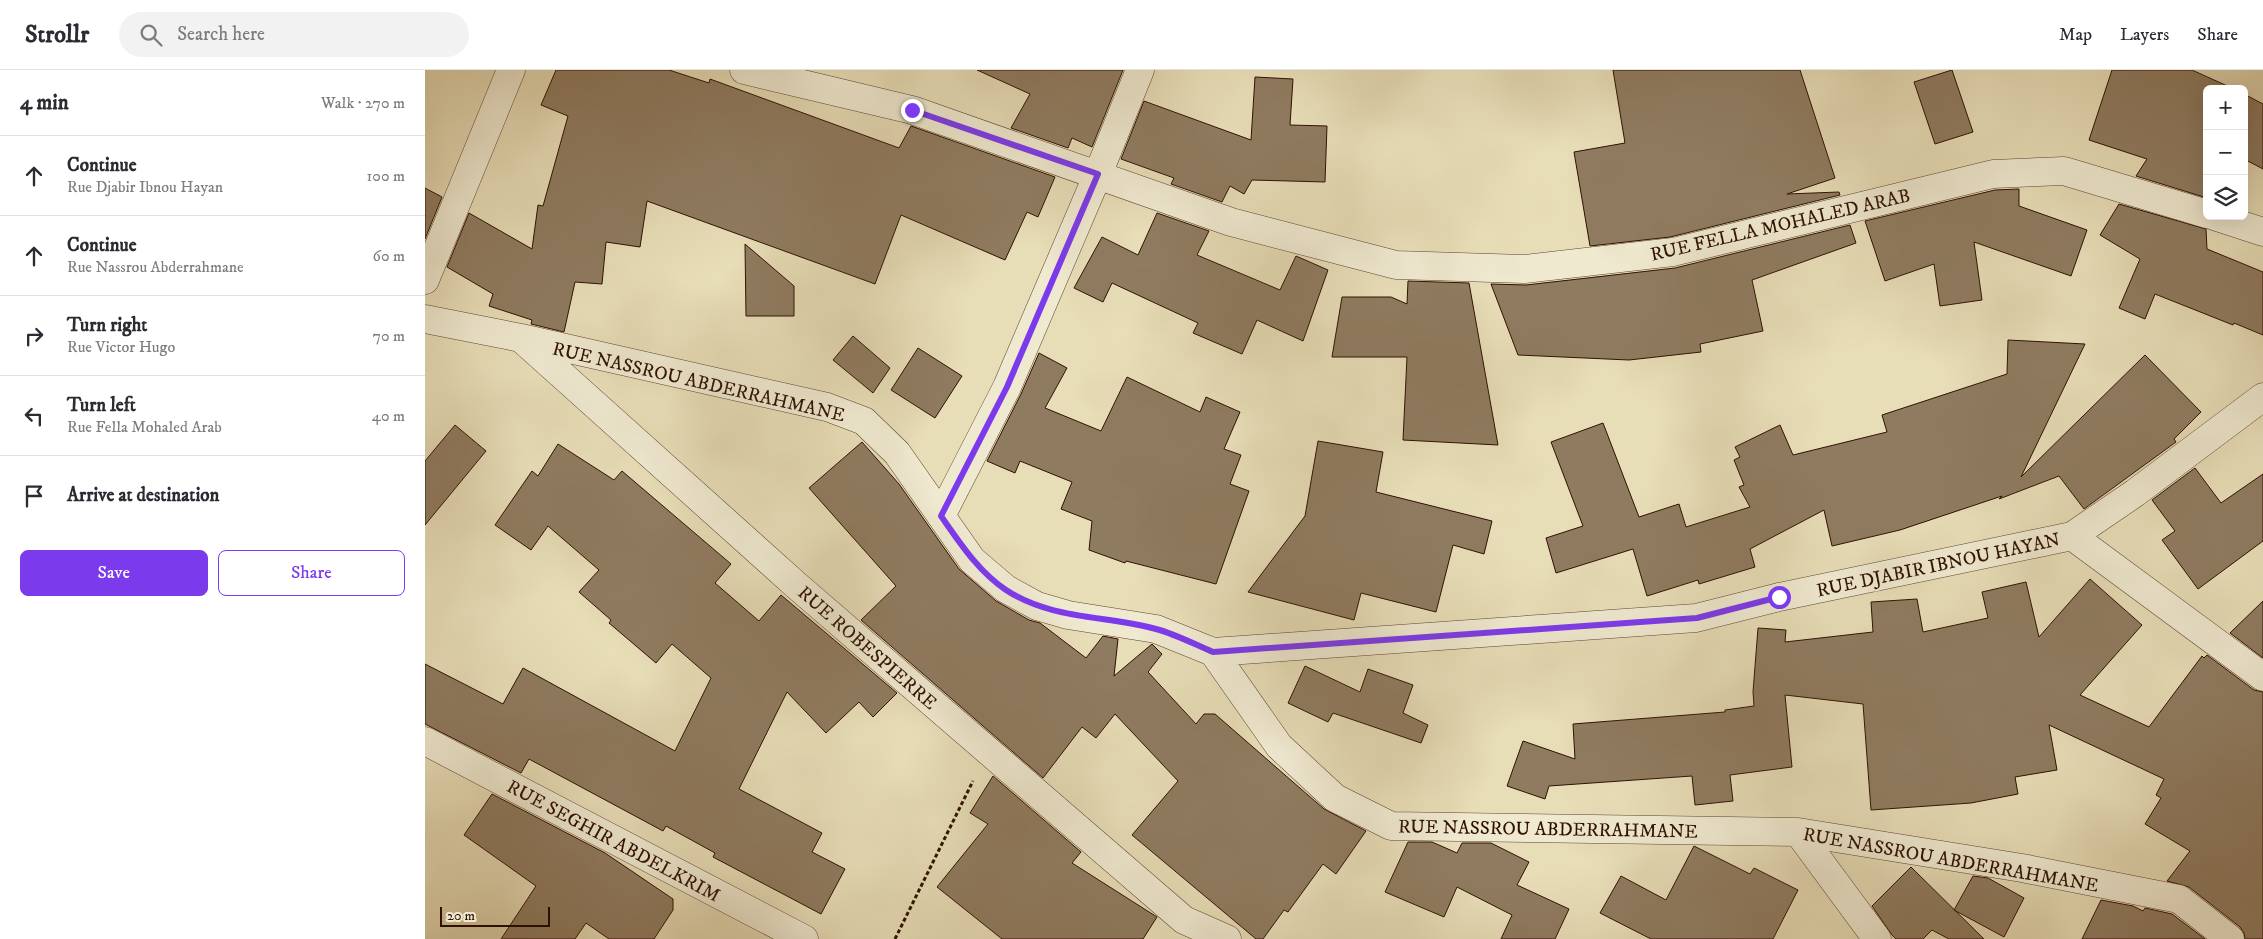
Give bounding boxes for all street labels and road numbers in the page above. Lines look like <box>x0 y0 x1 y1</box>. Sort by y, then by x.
street label: RUE FELLA MOHALED ARAB <box>1648 184 1913 267</box>
street label: RUE NASSROU ABDERRAHMANE <box>550 338 847 427</box>
street label: RUE DJABIR IBNOU HAYAN <box>1814 528 2062 603</box>
street label: RUE ROBESPIERRE <box>793 581 941 715</box>
street label: RUE SEGHIR ABDELKRIM <box>503 775 724 907</box>
street label: RUE NASSROU ABDERRAHMANE <box>1398 815 1698 844</box>
street label: RUE NASSROU ABDERRAHMANE <box>1801 823 2100 898</box>

